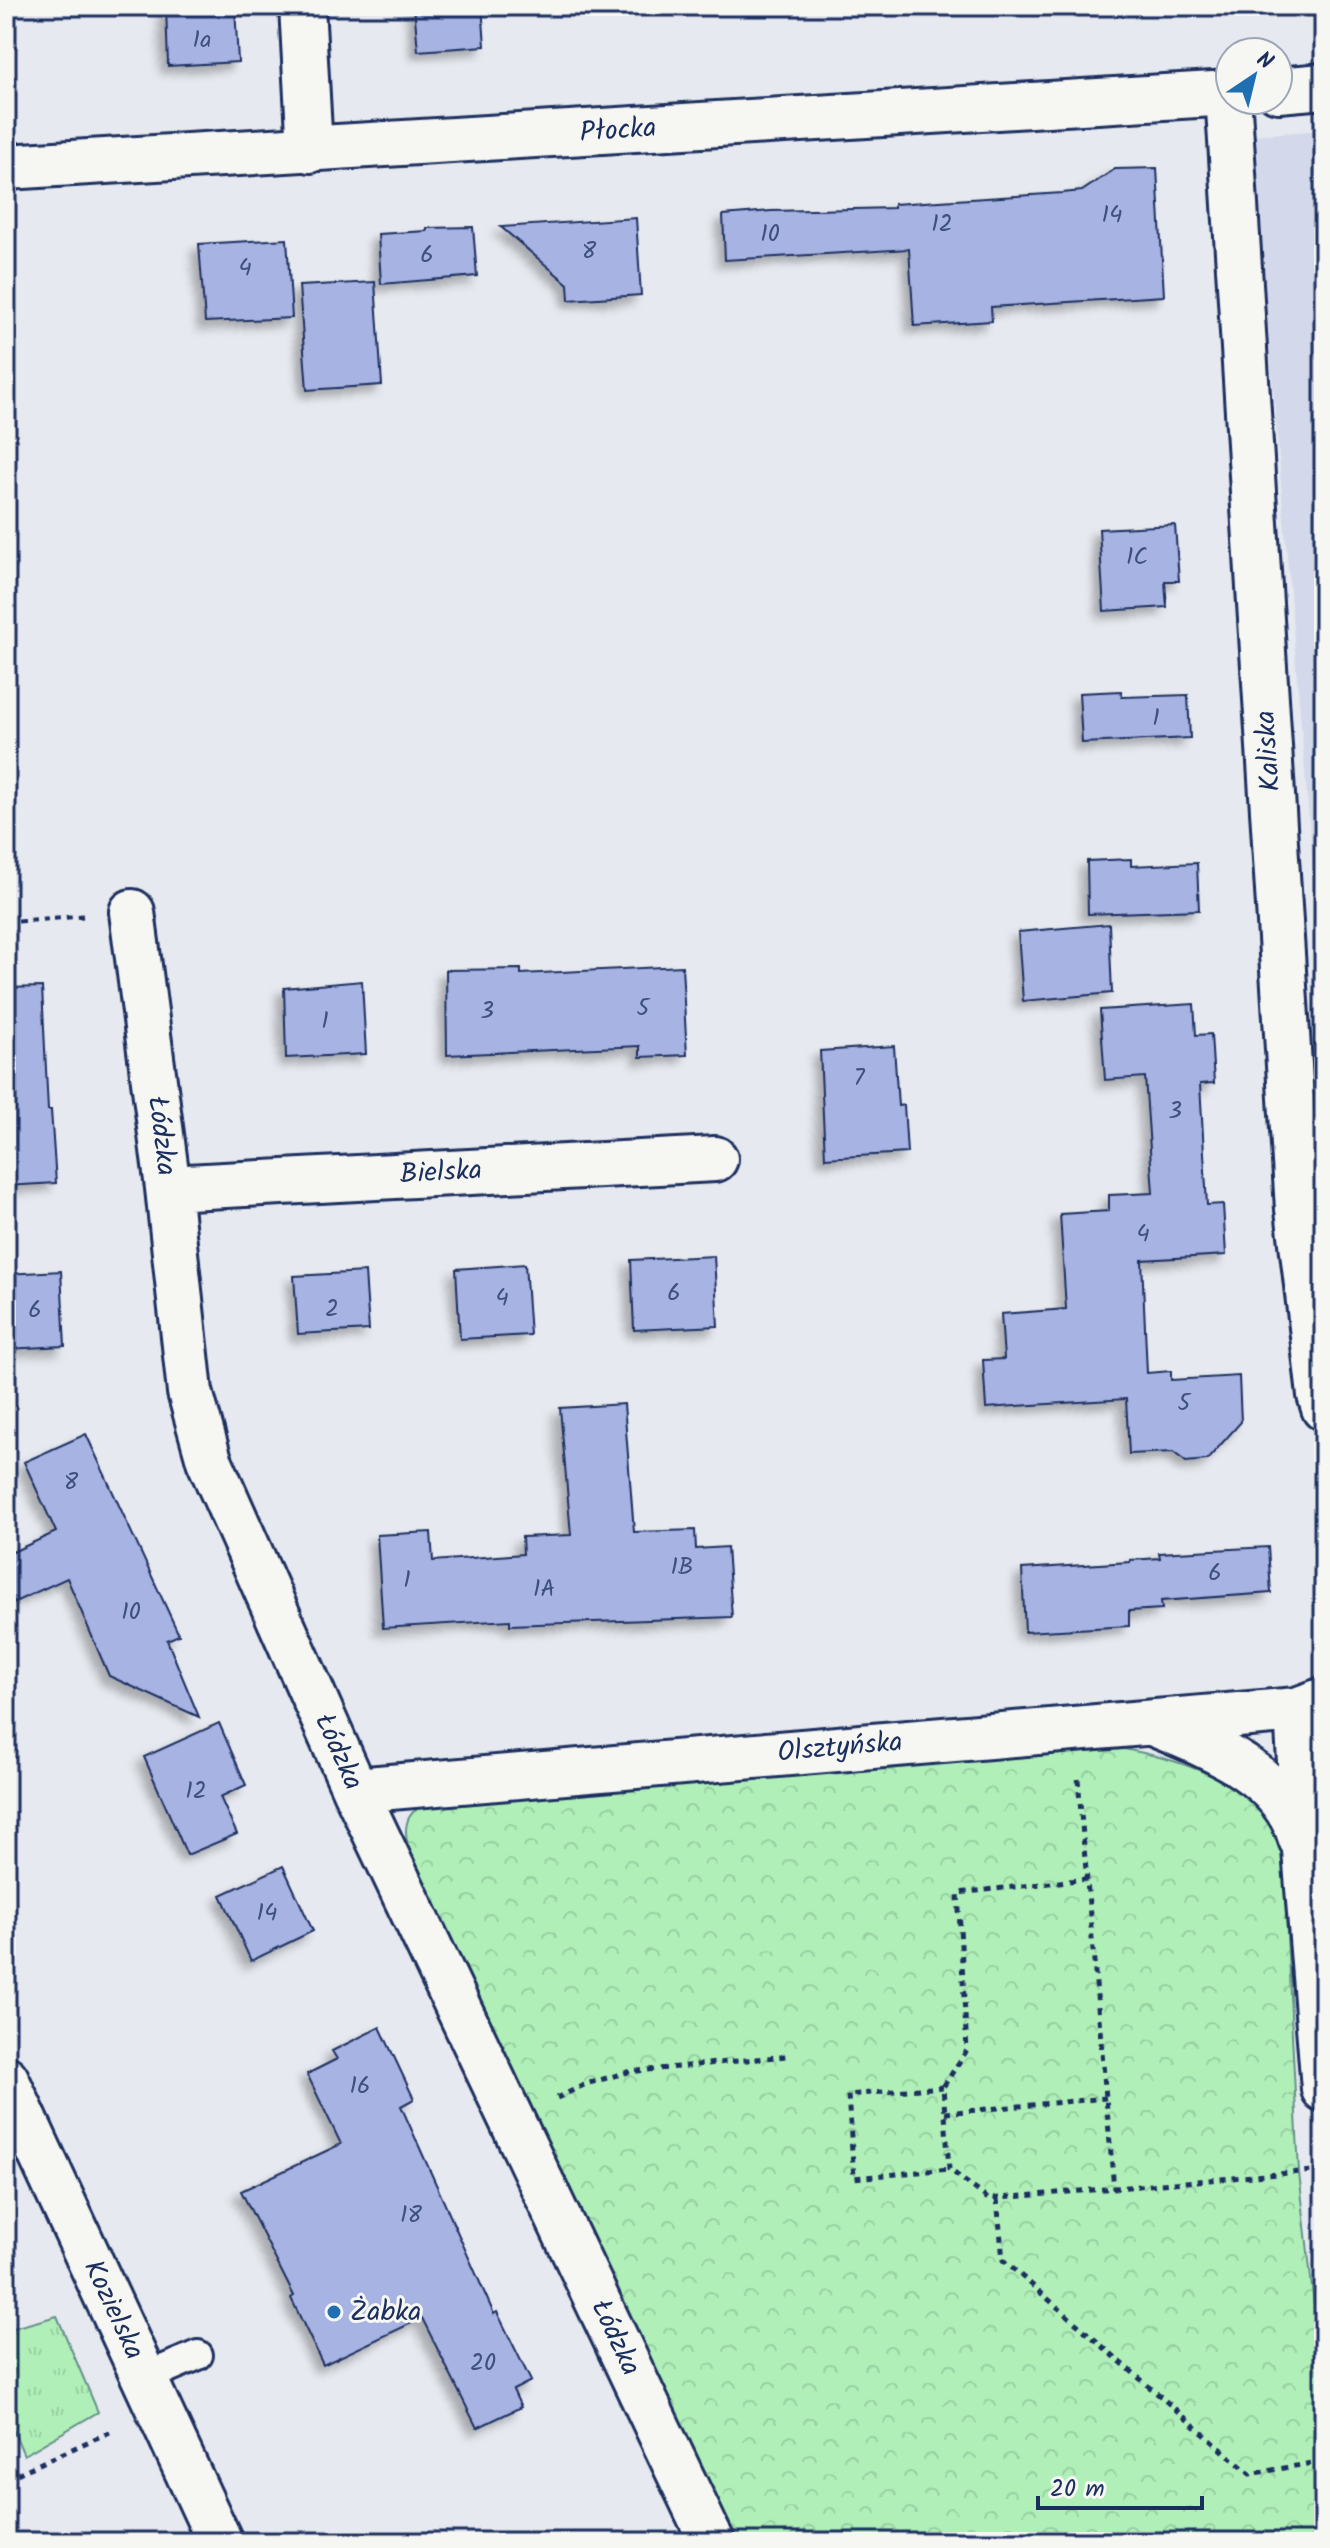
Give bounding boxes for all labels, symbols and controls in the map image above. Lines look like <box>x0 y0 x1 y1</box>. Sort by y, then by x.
house number: 1a <box>193 21 211 60</box>
north arrow <box>1214 36 1294 116</box>
text: N <box>1248 43 1280 80</box>
street label: Płocka <box>578 106 658 156</box>
house number: 14 <box>1102 196 1122 235</box>
house number: 12 <box>931 205 953 244</box>
house number: 10 <box>760 215 780 254</box>
house number: 8 <box>582 232 597 271</box>
house number: 6 <box>420 236 434 275</box>
house number: 4 <box>238 249 252 288</box>
house number: 1C <box>1126 538 1148 577</box>
house number: 1 <box>1152 699 1160 738</box>
street label: Kaliska <box>1244 709 1294 793</box>
house number: 5 <box>637 989 652 1028</box>
house number: 3 <box>480 992 494 1031</box>
house number: 1 <box>321 1002 329 1041</box>
house number: 7 <box>853 1059 865 1098</box>
house number: 3 <box>1168 1092 1182 1131</box>
street label: Łódzka <box>134 1094 188 1178</box>
street label: Bielska <box>399 1148 483 1198</box>
house number: 4 <box>1136 1215 1150 1254</box>
house number: 6 <box>667 1274 681 1313</box>
house number: 4 <box>495 1279 509 1318</box>
house number: 2 <box>325 1290 339 1329</box>
house number: 6 <box>28 1291 42 1330</box>
house number: 5 <box>1178 1384 1193 1423</box>
house number: 8 <box>64 1463 79 1502</box>
house number: 1B <box>671 1548 693 1587</box>
house number: 6 <box>1208 1554 1222 1593</box>
house number: 1 <box>403 1561 411 1600</box>
house number: 1A <box>533 1570 555 1609</box>
house number: 10 <box>121 1593 141 1632</box>
street label: Łódzka <box>301 1706 375 1798</box>
street label: Olsztyńska <box>776 1720 904 1776</box>
house number: 12 <box>185 1772 207 1811</box>
house number: 14 <box>257 1894 277 1933</box>
house number: 16 <box>350 2067 370 2106</box>
house number: 18 <box>400 2196 423 2235</box>
street label: Kozielska <box>70 2253 156 2367</box>
place label: Żabka <box>350 2290 421 2335</box>
street label: Łódzka <box>578 2292 652 2384</box>
marker: Żabka <box>325 2303 343 2321</box>
house number: 20 <box>470 2344 496 2383</box>
scale bar <box>1038 2460 1202 2510</box>
text: 20 m <box>1050 2470 1105 2509</box>

